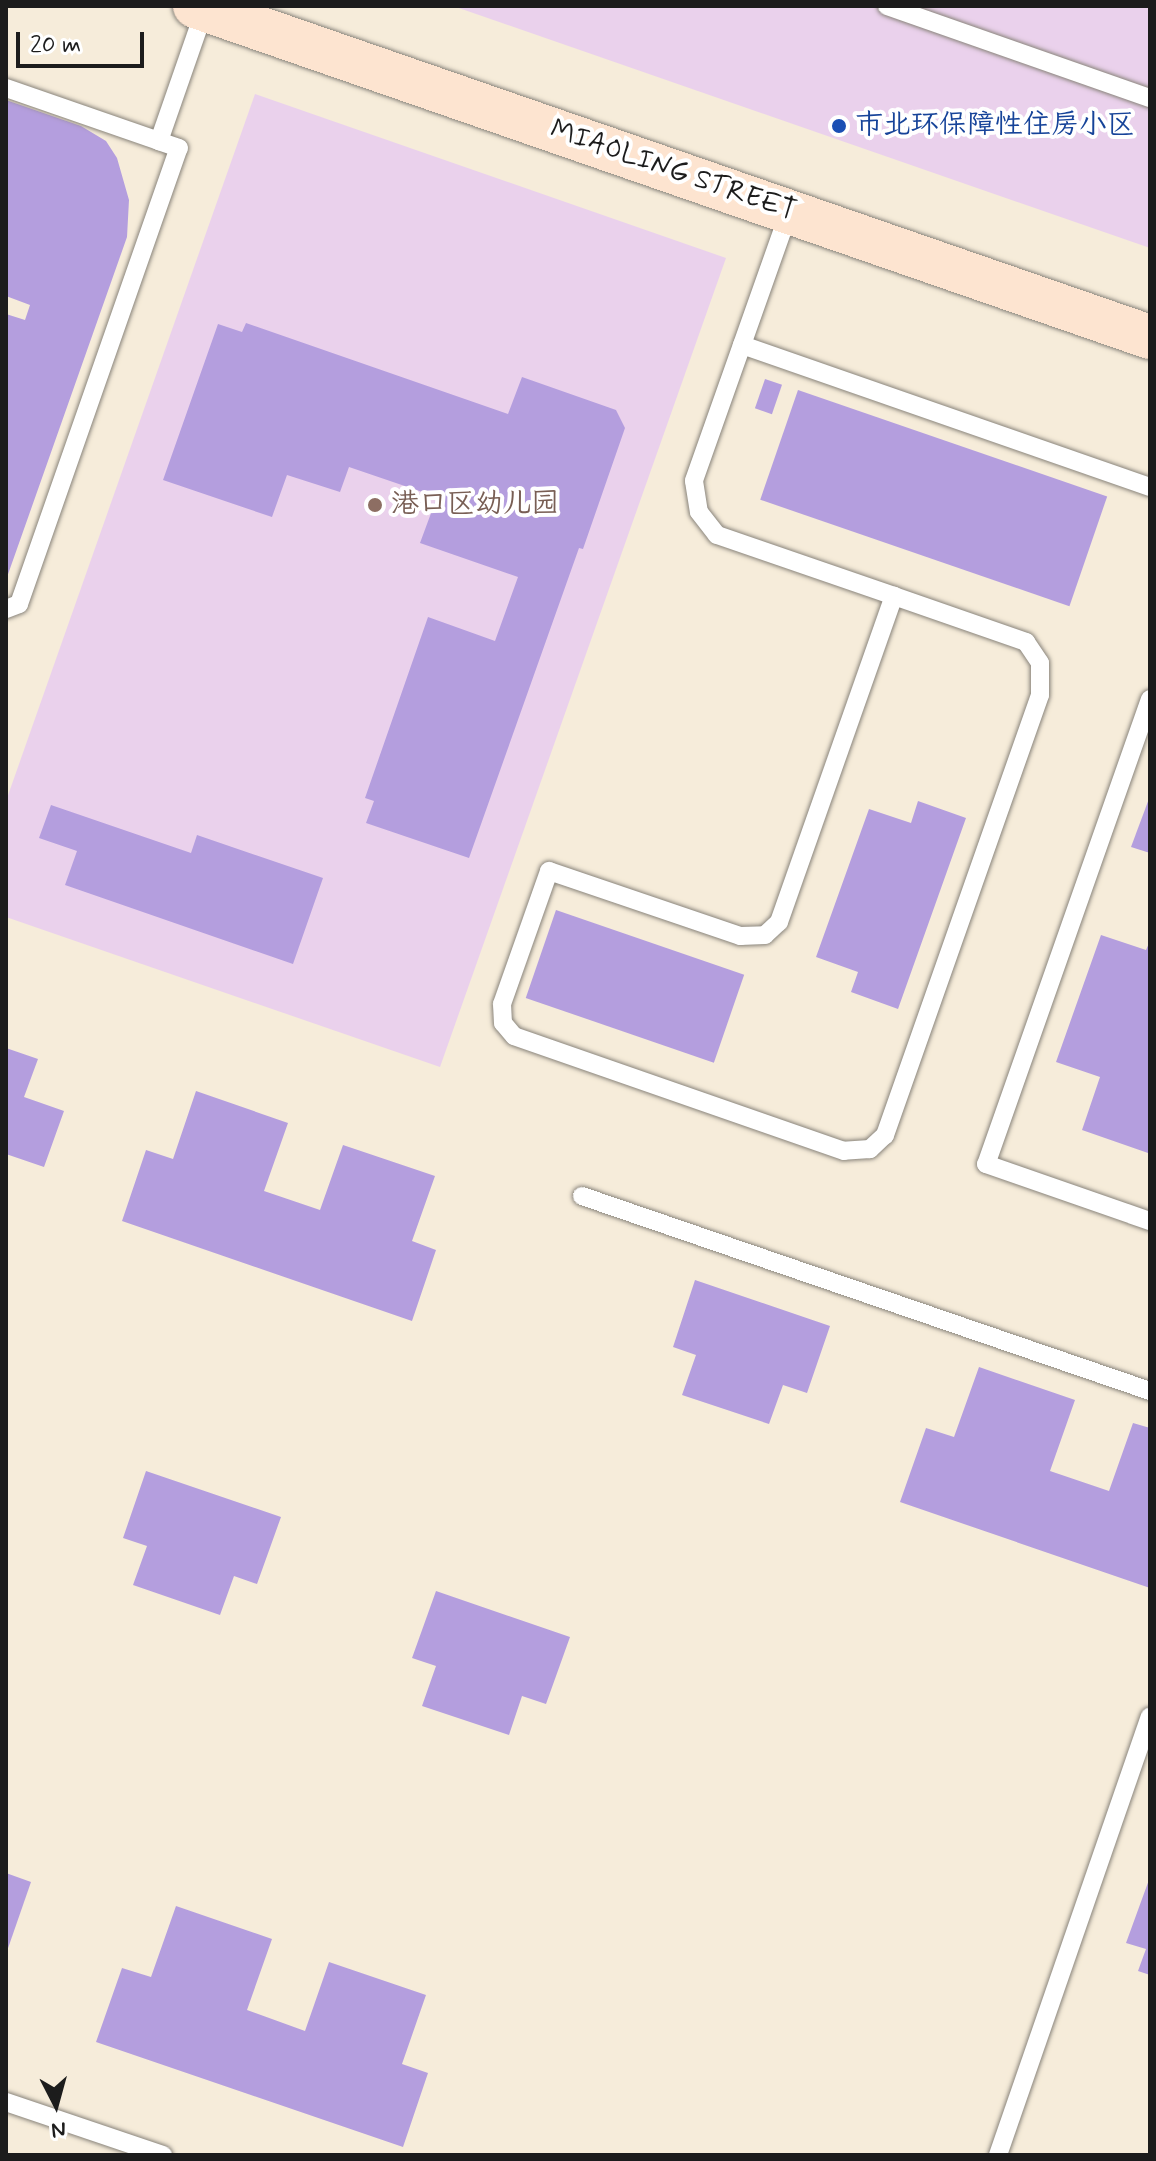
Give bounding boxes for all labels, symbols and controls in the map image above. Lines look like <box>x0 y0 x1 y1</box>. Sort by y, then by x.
scale bar <box>20 16 148 66</box>
text: 20 m <box>30 30 81 61</box>
place label: 巿北环保障性住房小区 <box>855 109 1135 143</box>
street label: MIAOLING STREET <box>546 113 800 229</box>
marker: 巿北环保障性住房小区 <box>830 117 848 135</box>
place label: 港口区幼儿园 <box>391 488 559 522</box>
marker: 港口区幼儿园 <box>366 496 384 514</box>
north arrow <box>16 2065 96 2145</box>
text: N <box>50 2114 67 2144</box>

